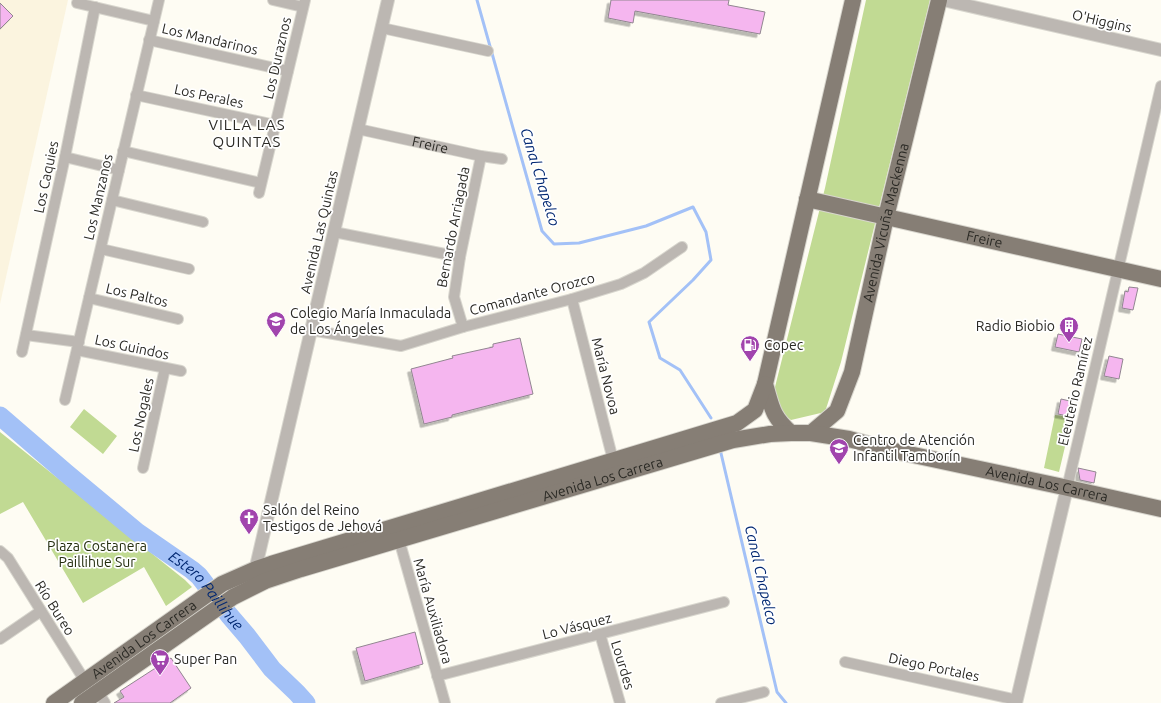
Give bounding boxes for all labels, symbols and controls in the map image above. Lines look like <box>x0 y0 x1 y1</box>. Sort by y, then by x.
street label: O'Higgins <box>1071 6 1133 36</box>
street label: Los Duraznos <box>260 15 294 101</box>
street label: Los Mandarinos <box>160 20 260 58</box>
street label: Los Perales <box>173 81 245 111</box>
district label: VILLA LAS QUINTAS <box>208 116 286 150</box>
water label: Canal Chapelco <box>517 126 563 228</box>
street label: Freire <box>411 133 450 157</box>
street label: Los Caquies <box>31 139 61 215</box>
street label: Avenida Vicuña Mackenna <box>860 141 912 304</box>
street label: Los Manzanos <box>80 152 116 242</box>
street label: Bernardo Arriagada <box>433 165 473 289</box>
street label: Avenida Las Quintas <box>297 169 341 295</box>
street label: Freire <box>965 227 1004 251</box>
street label: Comandante Orozco <box>468 270 596 318</box>
street label: Los Paltos <box>104 280 170 310</box>
place label: Colegio María Inmaculada de Los Ángeles <box>290 305 451 337</box>
school or university icon: Colegio María Inmaculada de Los Ángeles <box>265 310 287 338</box>
building icon: Radio Biobio <box>1058 315 1080 343</box>
place label: Radio Biobio <box>976 318 1055 334</box>
street label: Los Guindos <box>93 331 171 363</box>
fuel station icon: Copec <box>739 334 761 362</box>
street label: Eleuterio Ramírez <box>1055 335 1095 447</box>
street label: María Novoa <box>589 336 623 416</box>
place label: Copec <box>764 337 804 353</box>
street label: Los Nogales <box>125 376 157 454</box>
place label: Centro de Atención Infantil Tamborín <box>853 432 975 464</box>
school or university icon: Centro de Atención Infantil Tamborín <box>828 437 850 465</box>
street label: Avenida Los Carrera <box>541 453 665 504</box>
street label: Avenida Los Carrera <box>984 463 1110 505</box>
place label: Salón del Reino Testigos de Jehová <box>263 502 382 534</box>
church icon: Salón del Reino Testigos de Jehová <box>238 507 260 535</box>
water label: Canal Chapelco <box>742 523 781 626</box>
park label: Plaza Costanera Paillihue Sur <box>47 538 147 570</box>
water label: Estero Paillihue <box>166 548 247 634</box>
street label: María Auxiliadora <box>410 556 456 666</box>
street label: Río Bureo <box>32 578 78 638</box>
street label: Avenida Los Carrera <box>88 597 199 682</box>
street label: Lo Vásquez <box>541 610 613 642</box>
street label: Lourdes <box>608 638 638 692</box>
supermarket icon: Super Pan <box>149 648 171 676</box>
street label: Diego Portales <box>887 650 981 684</box>
place label: Super Pan <box>174 651 237 667</box>

